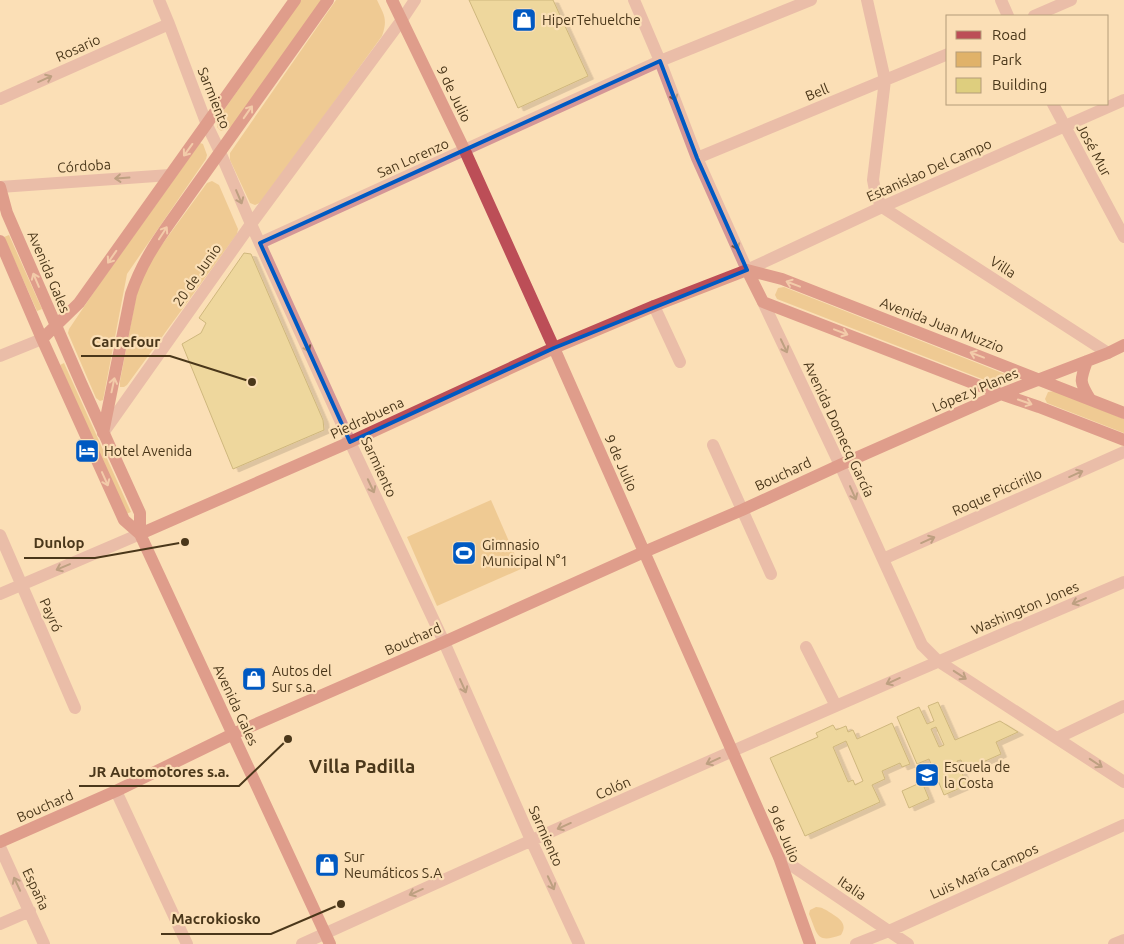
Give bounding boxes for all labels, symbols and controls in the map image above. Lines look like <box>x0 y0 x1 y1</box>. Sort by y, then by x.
shop icon: HiperTehuelche <box>511 7 537 33</box>
place label: HiperTehuelche <box>542 12 641 28</box>
legend <box>946 15 1109 105</box>
text: Road <box>992 26 1027 43</box>
street label: Rosario <box>53 31 103 65</box>
text: Park <box>992 51 1022 68</box>
street label: 9 de Julio <box>434 63 474 125</box>
street label: Sarmiento <box>194 65 234 131</box>
one-way arrow <box>37 74 52 84</box>
text: Building <box>992 76 1047 93</box>
street label: Bell <box>803 80 831 104</box>
one-way arrow <box>669 85 678 101</box>
one-way arrow <box>243 105 253 119</box>
street label: José Mur <box>1073 121 1115 180</box>
street label: San Lorenzo <box>375 135 451 181</box>
street label: Estanislao Del Campo <box>864 135 994 205</box>
one-way arrow <box>183 143 194 156</box>
street label: Córdoba <box>57 156 111 176</box>
one-way arrow <box>114 174 130 183</box>
one-way arrow <box>235 189 245 204</box>
one-way arrow <box>157 226 168 240</box>
street label: Avenida Gales <box>25 229 73 315</box>
one-way arrow <box>731 235 741 250</box>
street label: 20 de Junio <box>170 241 224 309</box>
one-way arrow <box>106 250 117 263</box>
street label: Villa <box>987 253 1019 281</box>
one-way arrow <box>31 273 41 288</box>
one-way arrow <box>786 278 801 288</box>
street label: Avenida Juan Muzzio <box>878 294 1006 356</box>
callout: Carrefour <box>81 326 170 356</box>
one-way arrow <box>833 328 848 337</box>
text: Carrefour <box>92 333 161 350</box>
one-way arrow <box>302 337 312 352</box>
one-way arrow <box>779 338 789 353</box>
one-way arrow <box>970 350 986 359</box>
street label: Avenida Domecq García <box>800 359 878 499</box>
street label: López y Planes <box>930 365 1020 415</box>
one-way arrow <box>109 378 118 394</box>
street label: Piedrabuena <box>328 394 406 442</box>
one-way arrow <box>1017 398 1033 407</box>
street label: 9 de Julio <box>601 432 641 494</box>
street label: Sarmiento <box>358 434 400 500</box>
hotel icon: Hotel Avenida <box>74 438 100 464</box>
place label: Hotel Avenida <box>104 443 192 459</box>
street label: Bouchard <box>752 454 814 494</box>
street label: Roque Piccirillo <box>950 465 1044 519</box>
one-way arrow <box>1068 468 1083 478</box>
one-way arrow <box>101 471 111 486</box>
one-way arrow <box>366 479 376 494</box>
one-way arrow <box>849 485 858 500</box>
callout: Dunlop <box>24 528 95 558</box>
text: Dunlop <box>33 534 85 551</box>
one-way arrow <box>920 534 935 544</box>
place label: Gimnasio Municipal N°1 <box>482 537 568 569</box>
sports icon: Gimnasio Municipal N°1 <box>451 540 477 566</box>
one-way arrow <box>56 563 71 573</box>
street label: Washington Jones <box>969 578 1081 638</box>
street label: Payró <box>36 595 66 635</box>
one-way arrow <box>1072 597 1087 607</box>
street label: Bouchard <box>382 619 444 659</box>
street label: Avenida Gales <box>210 662 262 748</box>
place label: Autos del Sur s.a. <box>272 663 332 695</box>
shop icon: Autos del Sur s.a. <box>241 666 267 692</box>
one-way arrow <box>952 670 966 680</box>
one-way arrow <box>886 676 901 686</box>
one-way arrow <box>459 678 469 693</box>
district label: Villa Padilla <box>309 755 415 777</box>
callout: JR Automotores s.a. <box>79 756 239 786</box>
one-way arrow <box>706 756 721 766</box>
one-way arrow <box>1089 758 1103 769</box>
place label: Escuela de la Costa <box>944 759 1010 791</box>
school or university icon: Escuela de la Costa <box>914 762 940 788</box>
text: JR Automotores s.a. <box>89 763 230 780</box>
street label: Colón <box>593 773 633 803</box>
street label: Bouchard <box>14 786 76 826</box>
street label: Sarmiento <box>526 803 566 869</box>
street label: 9 de Julio <box>765 803 803 865</box>
one-way arrow <box>557 821 572 831</box>
street label: Luis María Campos <box>927 840 1041 902</box>
place label: Sur Neumáticos S.A <box>344 849 442 881</box>
shop icon: Sur Neumáticos S.A <box>314 852 340 878</box>
street label: España <box>19 865 53 913</box>
street label: Italia <box>835 873 869 903</box>
one-way arrow <box>546 875 556 890</box>
one-way arrow <box>12 877 21 892</box>
one-way arrow <box>409 888 424 898</box>
callout: Macrokiosko <box>161 904 271 934</box>
text: Macrokiosko <box>171 910 261 927</box>

